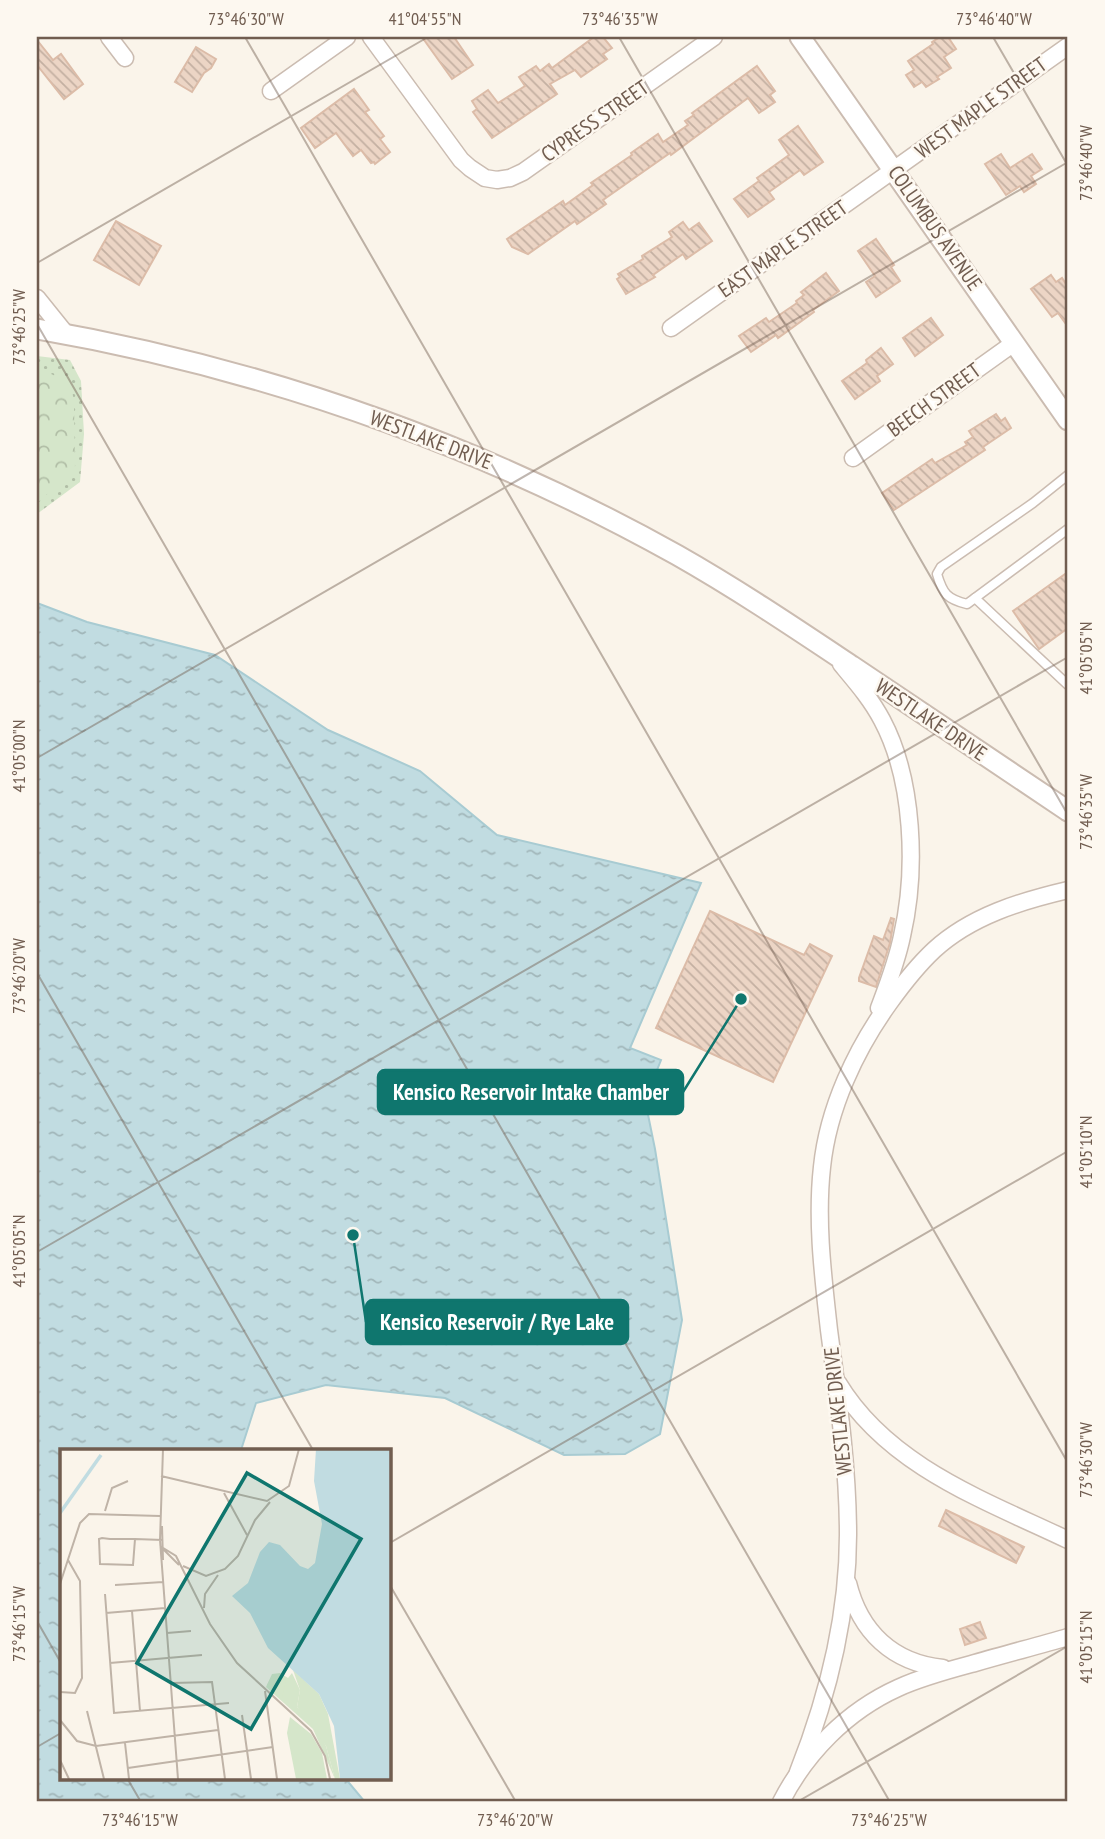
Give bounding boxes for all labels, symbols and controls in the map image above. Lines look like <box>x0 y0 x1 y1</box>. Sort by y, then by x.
text: 73°46'30"W <box>208 7 284 30</box>
text: 41°04'55"N <box>389 7 461 30</box>
text: 73°46'35"W <box>582 7 658 30</box>
text: 73°46'40"W <box>956 7 1032 30</box>
street label: WEST MAPLE STREET <box>910 50 1052 164</box>
street label: CYPRESS STREET <box>536 73 654 168</box>
text: 73°46'40"W <box>1074 125 1097 201</box>
street label: COLUMBUS AVENUE <box>882 160 988 295</box>
street label: EAST MAPLE STREET <box>713 194 853 303</box>
text: 73°46'25"W <box>7 289 30 365</box>
street label: BEECH STREET <box>882 356 986 443</box>
street label: WESTLAKE DRIVE <box>366 404 496 475</box>
text: 41°05'05"N <box>1074 622 1097 694</box>
street label: WESTLAKE DRIVE <box>870 672 992 767</box>
text: 41°05'00"N <box>7 720 30 792</box>
text: 73°46'35"W <box>1074 774 1097 850</box>
text: 73°46'20"W <box>7 938 30 1014</box>
callout: Kensico Reservoir Intake Chamber <box>378 1070 683 1114</box>
text: Kensico Reservoir Intake Chamber <box>393 1077 669 1106</box>
text: 41°05'10"N <box>1074 1116 1097 1188</box>
text: 41°05'05"N <box>7 1215 30 1287</box>
callout: Kensico Reservoir / Rye Lake <box>366 1300 628 1344</box>
text: Kensico Reservoir / Rye Lake <box>380 1307 614 1336</box>
street label: WESTLAKE DRIVE <box>817 1346 858 1477</box>
text: 73°46'30"W <box>1074 1422 1097 1498</box>
inset map <box>60 1449 390 1780</box>
text: 73°46'15"W <box>7 1586 30 1662</box>
text: 41°05'15"N <box>1074 1611 1097 1683</box>
text: 73°46'15"W <box>102 1808 178 1831</box>
text: 73°46'20"W <box>477 1808 553 1831</box>
text: 73°46'25"W <box>851 1808 927 1831</box>

